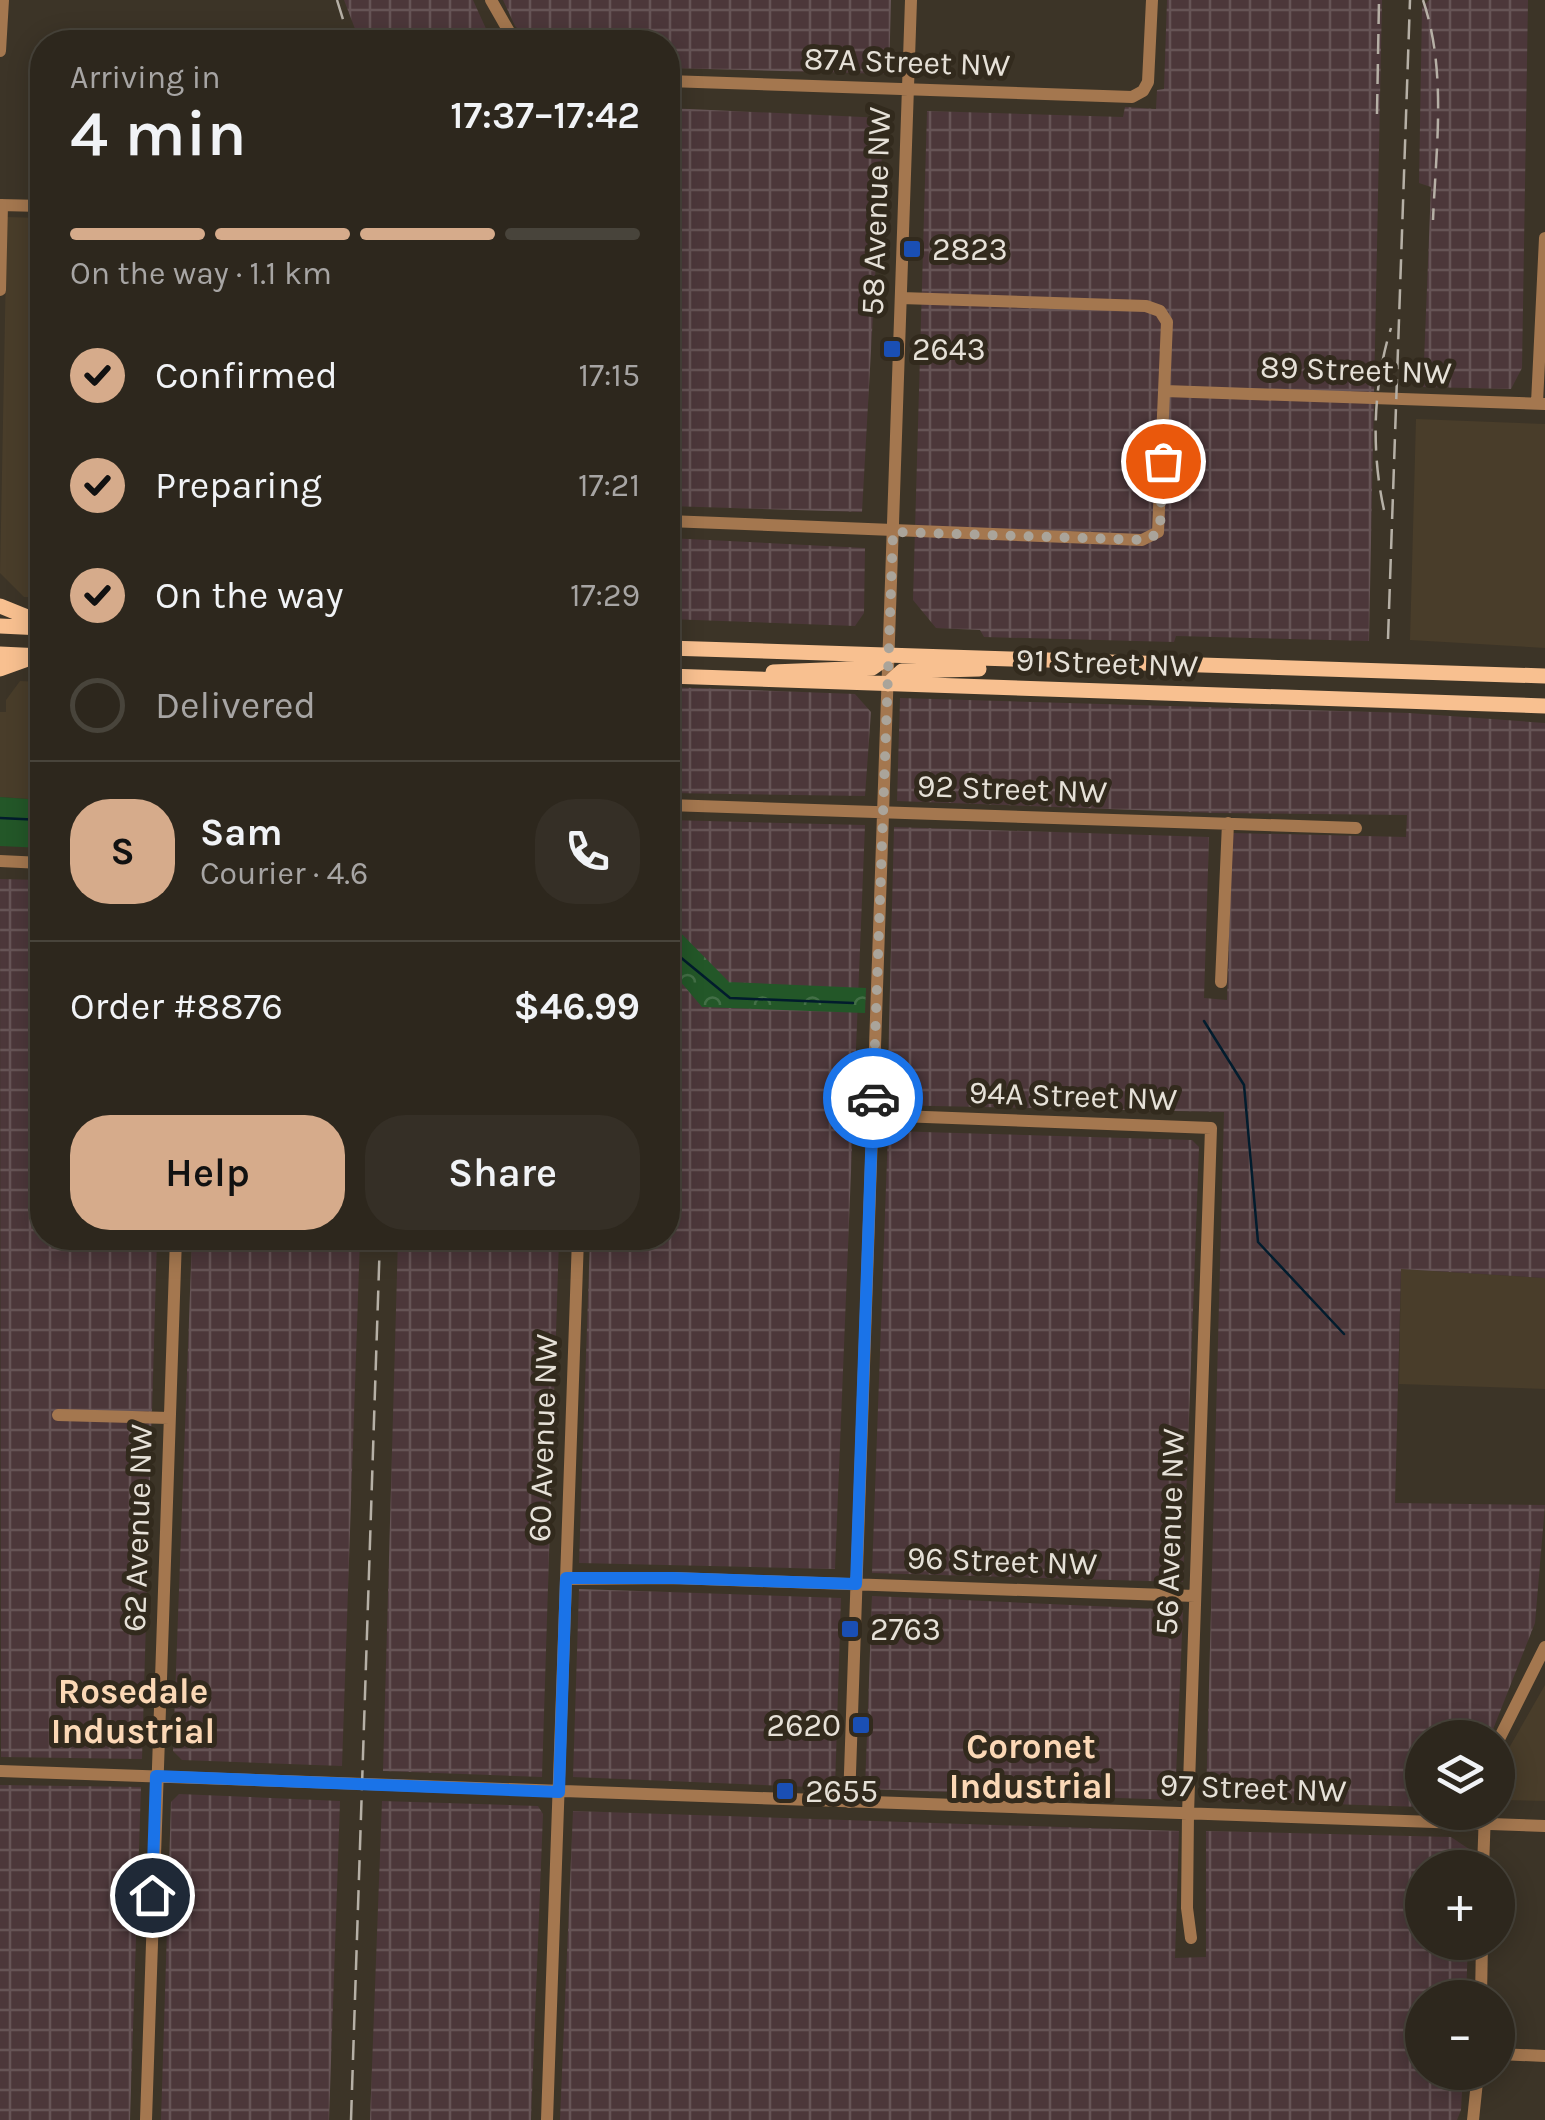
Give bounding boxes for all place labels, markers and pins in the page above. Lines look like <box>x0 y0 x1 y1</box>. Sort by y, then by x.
place label: 2823 <box>932 231 1008 268</box>
marker: 2823 <box>901 238 923 260</box>
place label: 2643 <box>912 331 986 368</box>
marker: 2643 <box>881 338 903 360</box>
pin <box>1121 419 1206 504</box>
place label: 2763 <box>870 1611 941 1648</box>
marker: 2763 <box>839 1618 861 1640</box>
place label: 2620 <box>767 1707 841 1744</box>
marker: 2620 <box>850 1714 872 1736</box>
place label: 2655 <box>805 1773 878 1810</box>
marker: 2655 <box>774 1780 796 1802</box>
pin <box>110 1853 195 1938</box>

